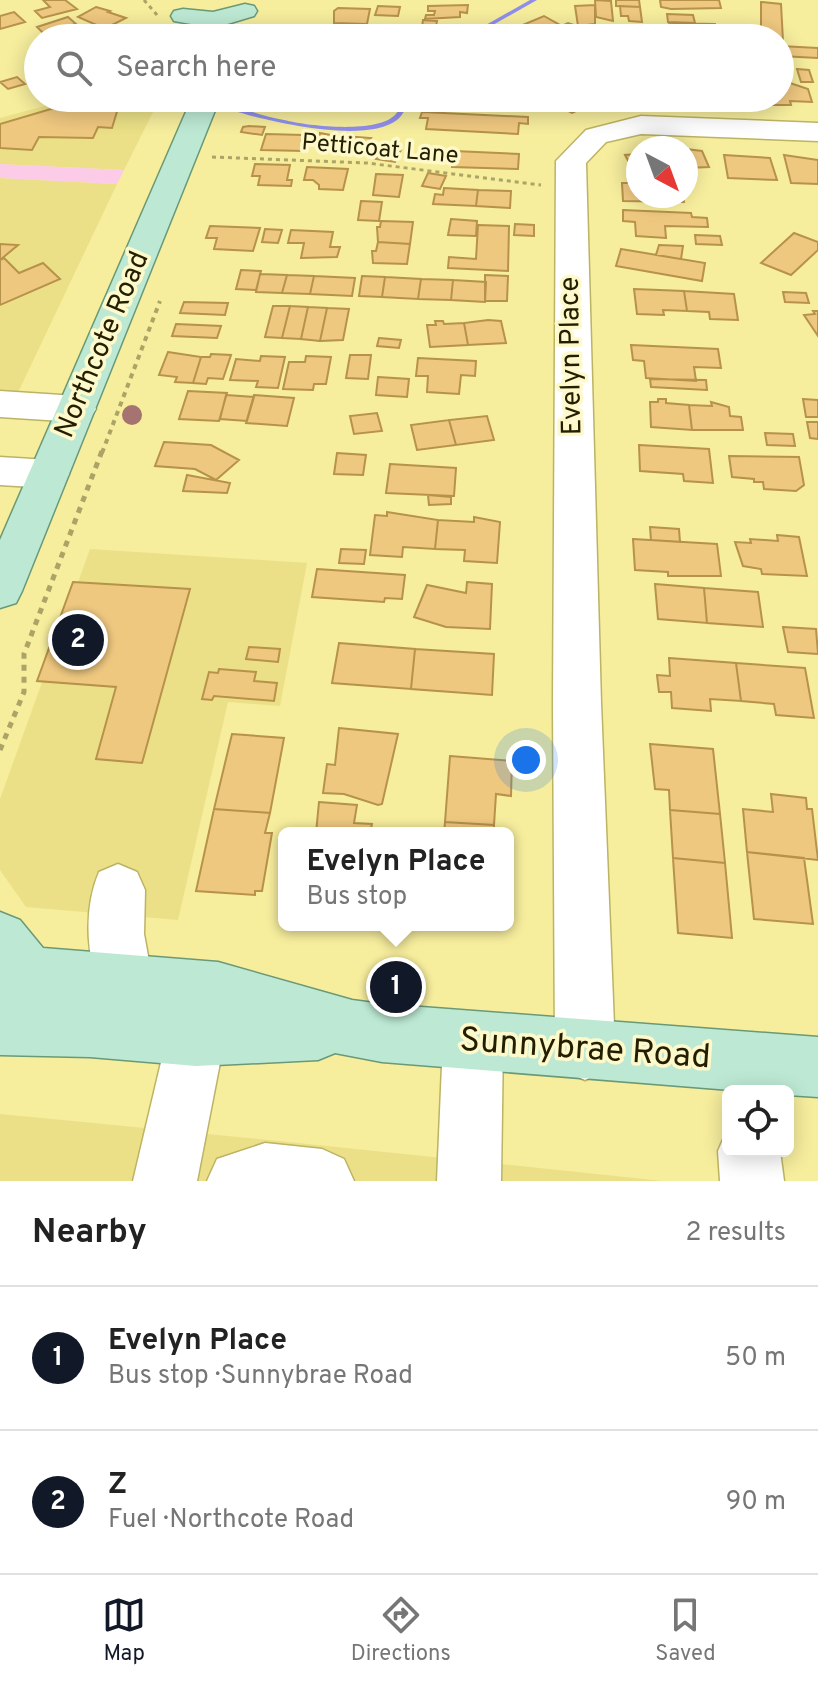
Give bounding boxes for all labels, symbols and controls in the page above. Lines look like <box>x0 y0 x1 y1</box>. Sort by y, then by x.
search box <box>24 24 794 112</box>
icon: search <box>52 46 96 90</box>
text: Search here <box>116 50 276 87</box>
street label: Petticoat Lane <box>300 128 460 172</box>
north arrow <box>626 136 698 208</box>
street label: Northcote Road <box>48 246 158 444</box>
street label: Evelyn Place <box>553 276 591 436</box>
pin: 2 <box>52 610 104 670</box>
your location <box>506 740 546 780</box>
popup <box>278 827 514 931</box>
text: Evelyn Place <box>307 844 485 881</box>
text: Bus stop <box>307 881 407 914</box>
pin: 1 <box>370 957 422 1017</box>
street label: Sunnybrae Road <box>458 1020 712 1080</box>
map controls <box>722 1085 794 1157</box>
button: locate <box>722 1085 794 1157</box>
text: Nearby <box>32 1212 147 1255</box>
text: 2 results <box>686 1217 786 1250</box>
text: Evelyn Place <box>108 1323 287 1360</box>
text: 1 <box>53 1342 63 1375</box>
text: 50 m <box>725 1342 786 1375</box>
text: Bus stop · Sunnybrae Road <box>108 1360 413 1393</box>
text: Z <box>108 1467 127 1504</box>
text: 2 <box>50 1486 66 1519</box>
text: 90 m <box>726 1486 786 1519</box>
text: Fuel · Northcote Road <box>108 1504 354 1537</box>
tab: Map <box>102 1593 146 1668</box>
tab: Directions <box>351 1593 451 1668</box>
tab: Saved <box>655 1593 716 1668</box>

